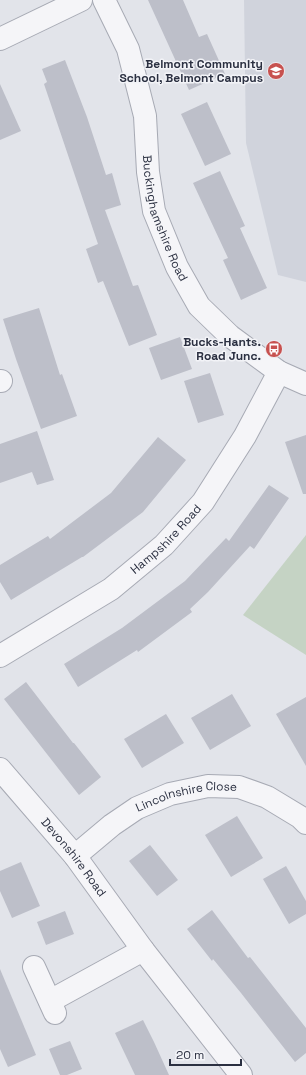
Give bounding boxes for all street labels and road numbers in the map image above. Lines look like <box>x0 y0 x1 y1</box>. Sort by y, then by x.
street label: Buckinghamshire Road <box>139 155 192 284</box>
street label: Hampshire Road <box>127 501 205 578</box>
street label: Lincolnshire Close <box>133 778 237 816</box>
street label: Devonshire Road <box>38 814 110 900</box>

